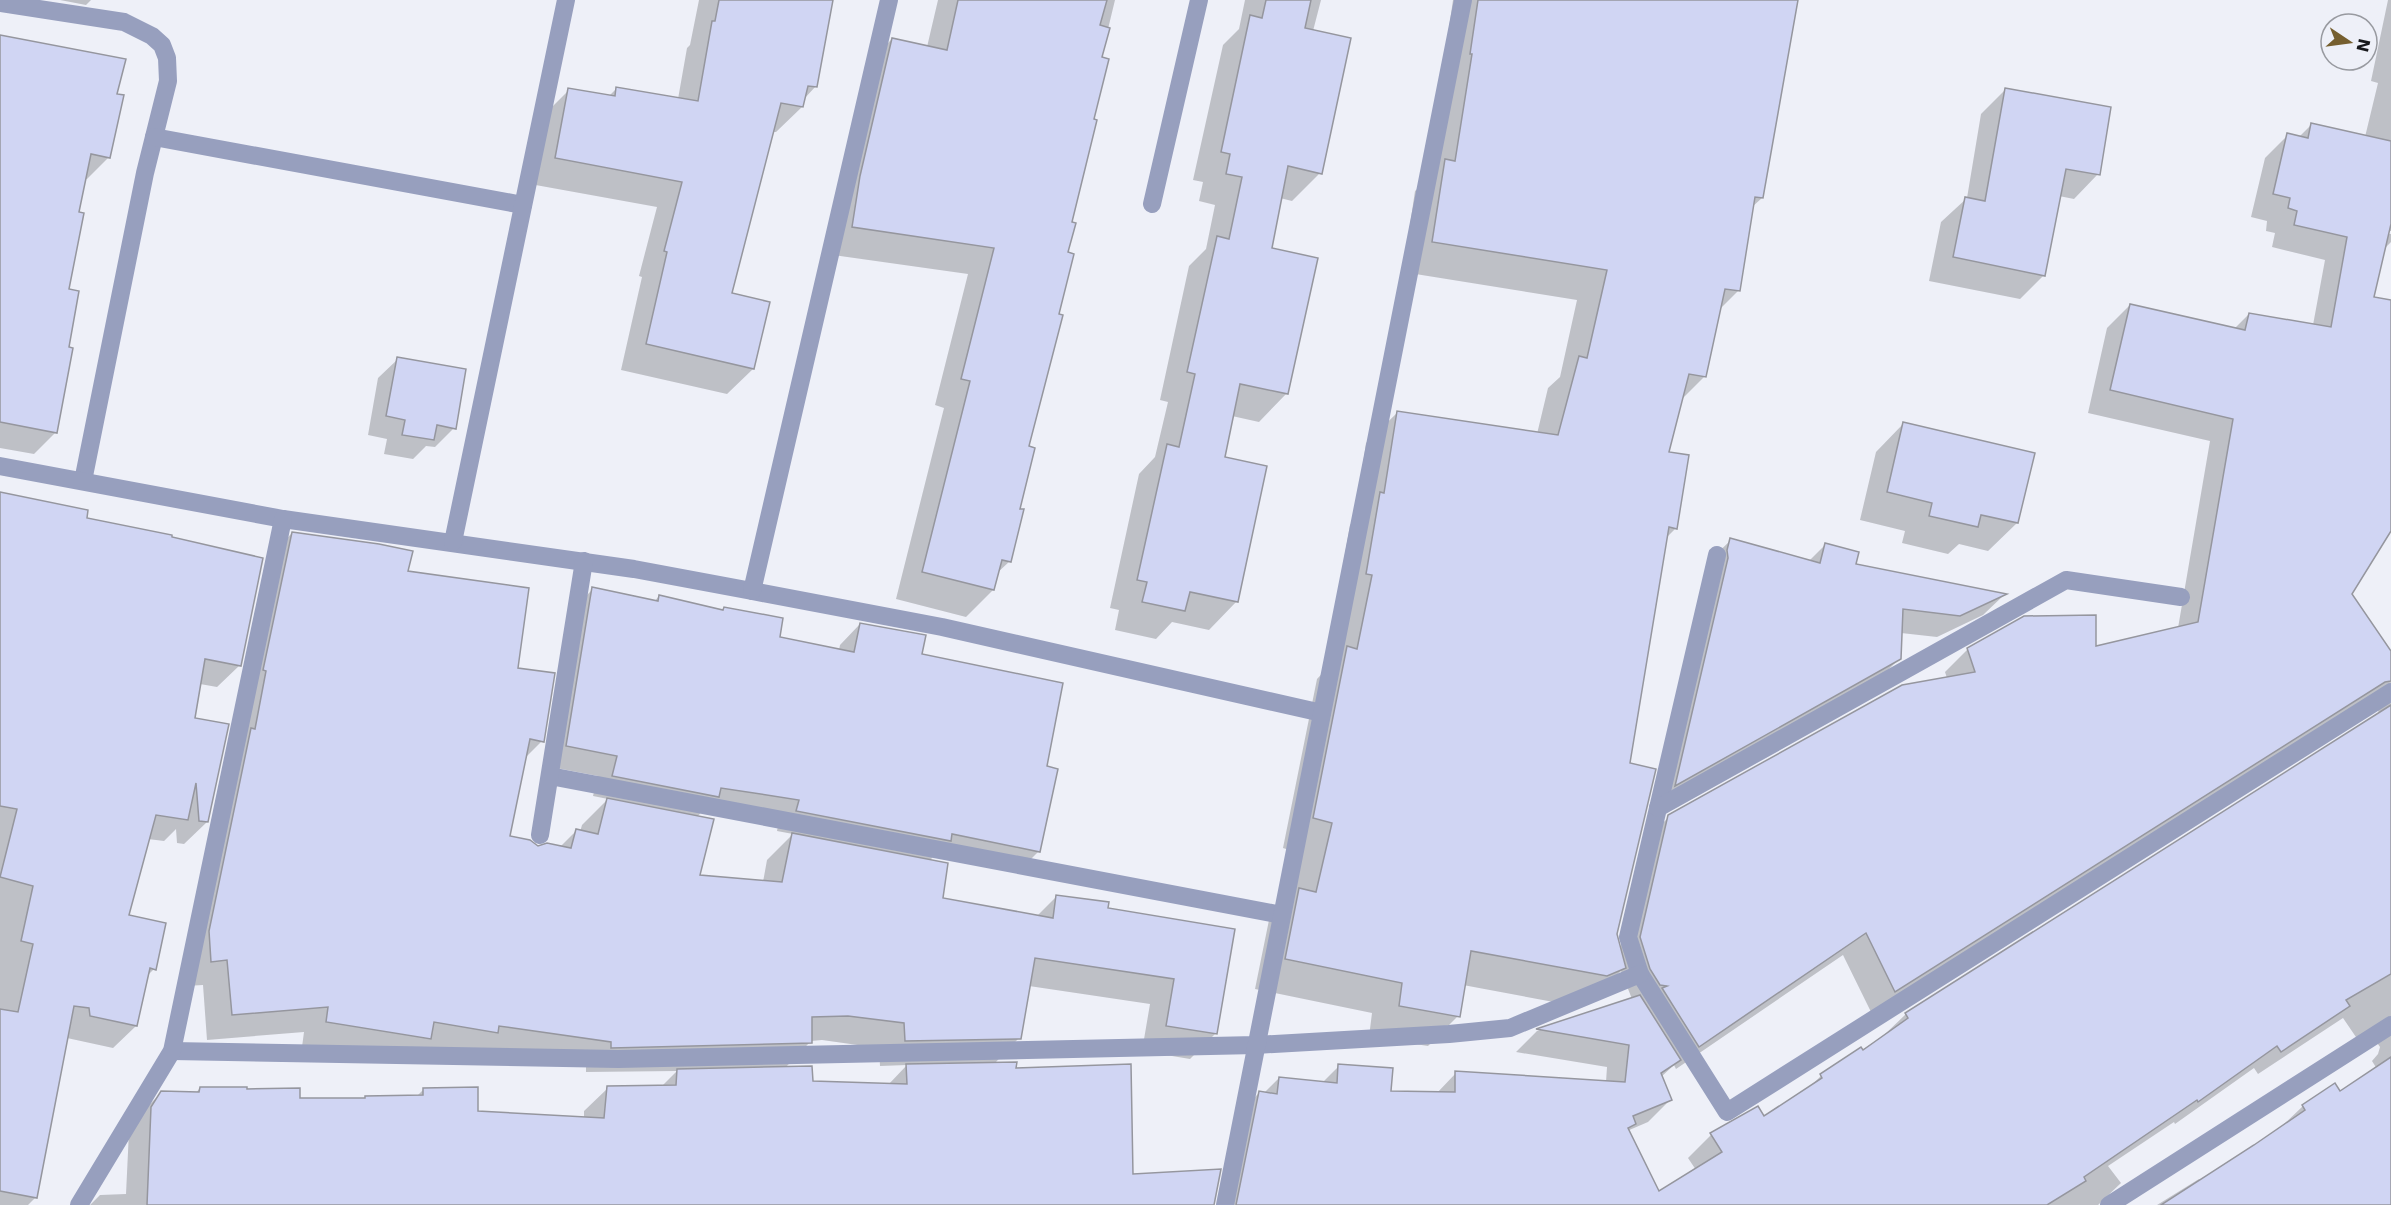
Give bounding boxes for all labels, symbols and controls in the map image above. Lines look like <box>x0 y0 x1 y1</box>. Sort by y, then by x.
north arrow <box>2319 12 2379 72</box>
text: N <box>2352 37 2374 54</box>

